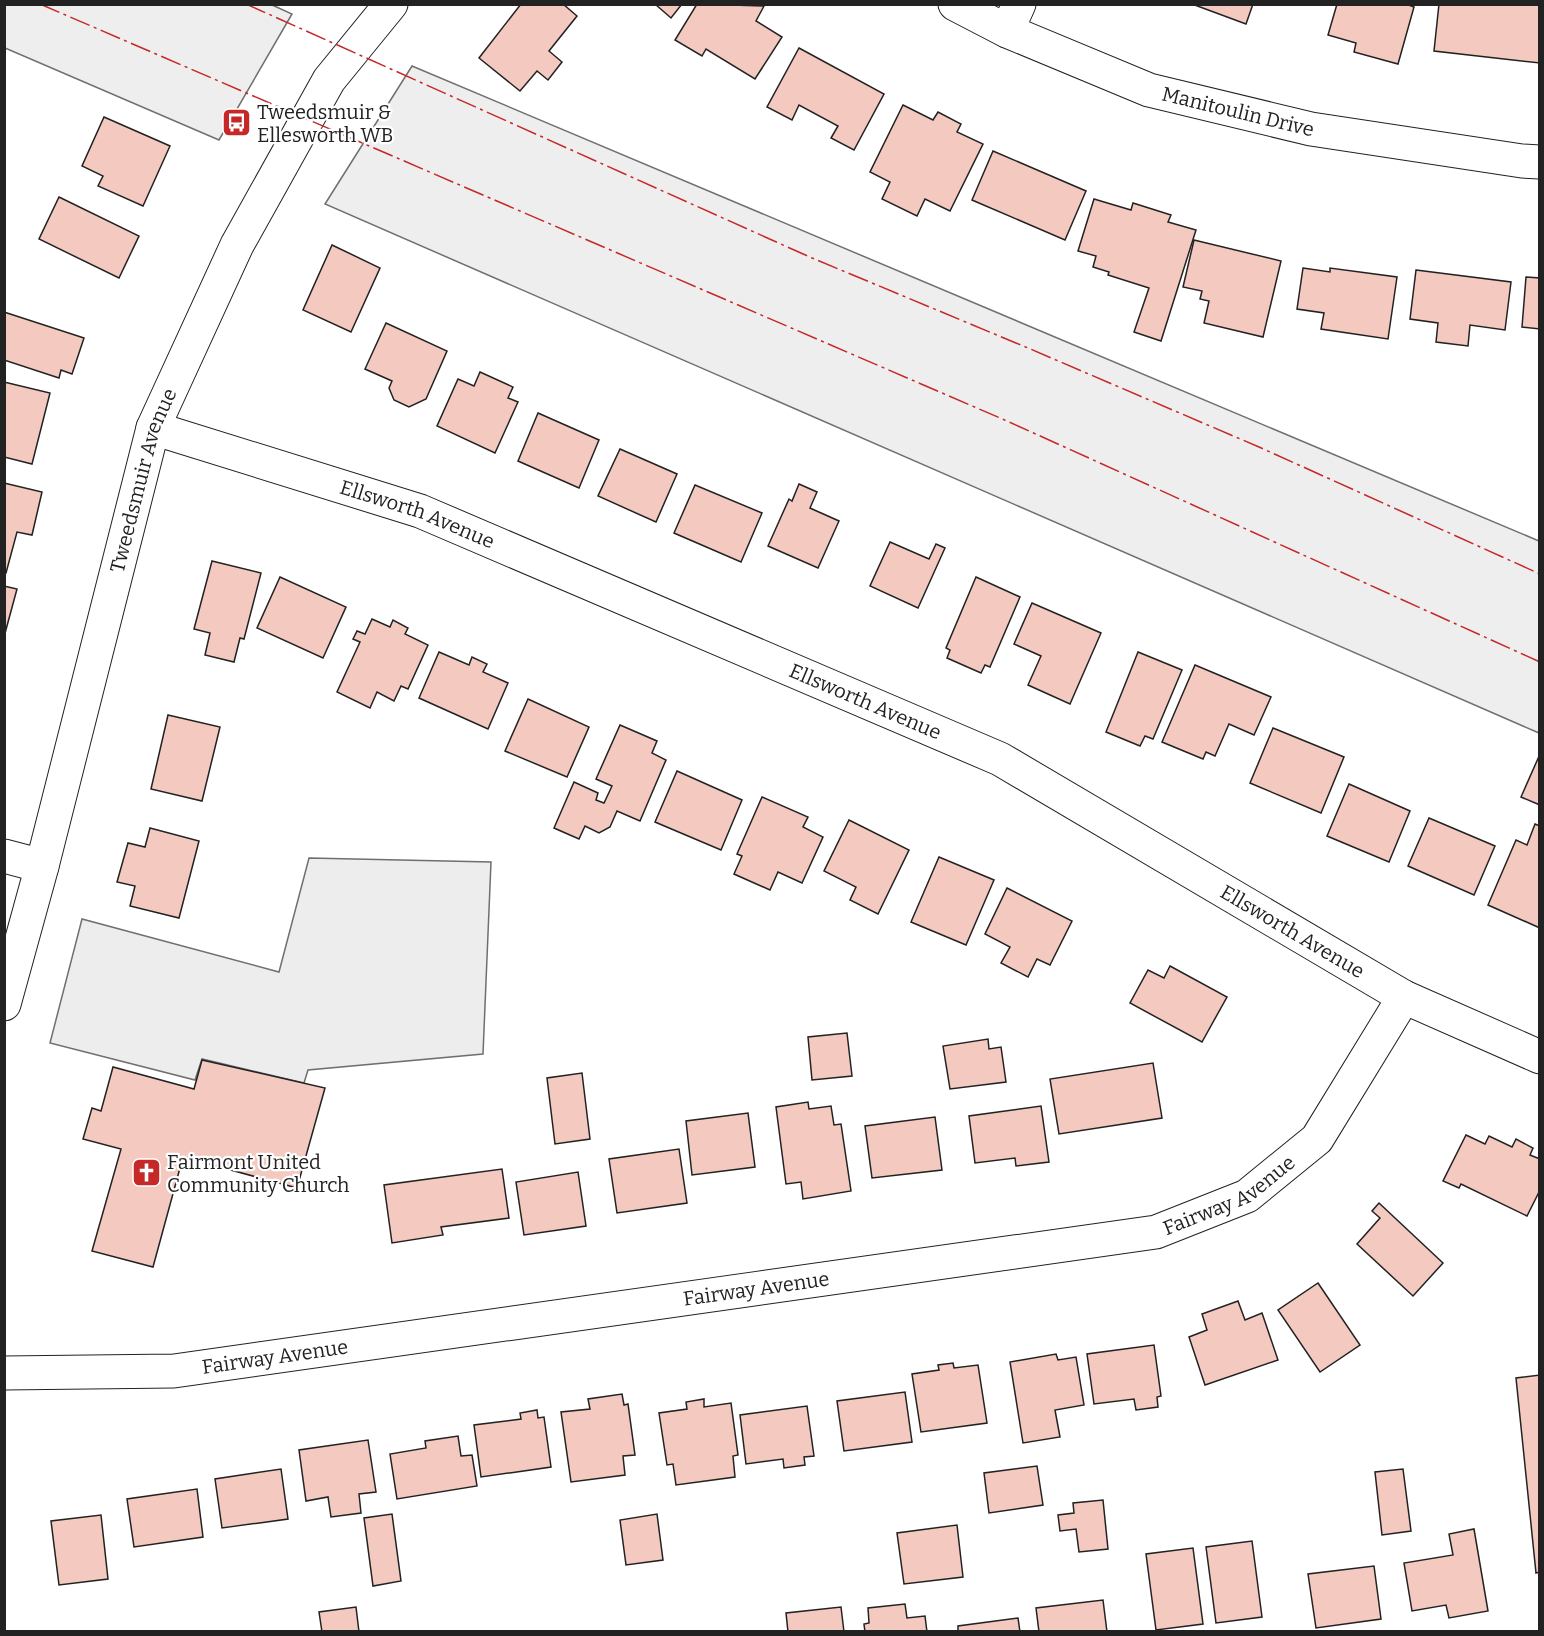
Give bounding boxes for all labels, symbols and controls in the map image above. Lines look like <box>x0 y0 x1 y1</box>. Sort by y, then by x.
street label: Manitoulin Drive <box>1160 82 1317 141</box>
place label: Tweedsmuir & Ellesworth WB <box>257 100 393 147</box>
bus stop icon: Tweedsmuir & Ellesworth WB <box>220 107 252 139</box>
street label: Tweedsmuir Avenue <box>105 384 182 575</box>
street label: Ellsworth Avenue <box>337 475 498 553</box>
street label: Ellsworth Avenue <box>786 658 945 745</box>
street label: Ellsworth Avenue <box>1216 880 1369 983</box>
place label: Fairmont United Community Church <box>167 1150 350 1197</box>
street label: Fairway Avenue <box>1159 1150 1300 1240</box>
church icon: Fairmont United Community Church <box>130 1157 162 1189</box>
street label: Fairway Avenue <box>681 1266 831 1311</box>
street label: Fairway Avenue <box>200 1334 350 1379</box>

